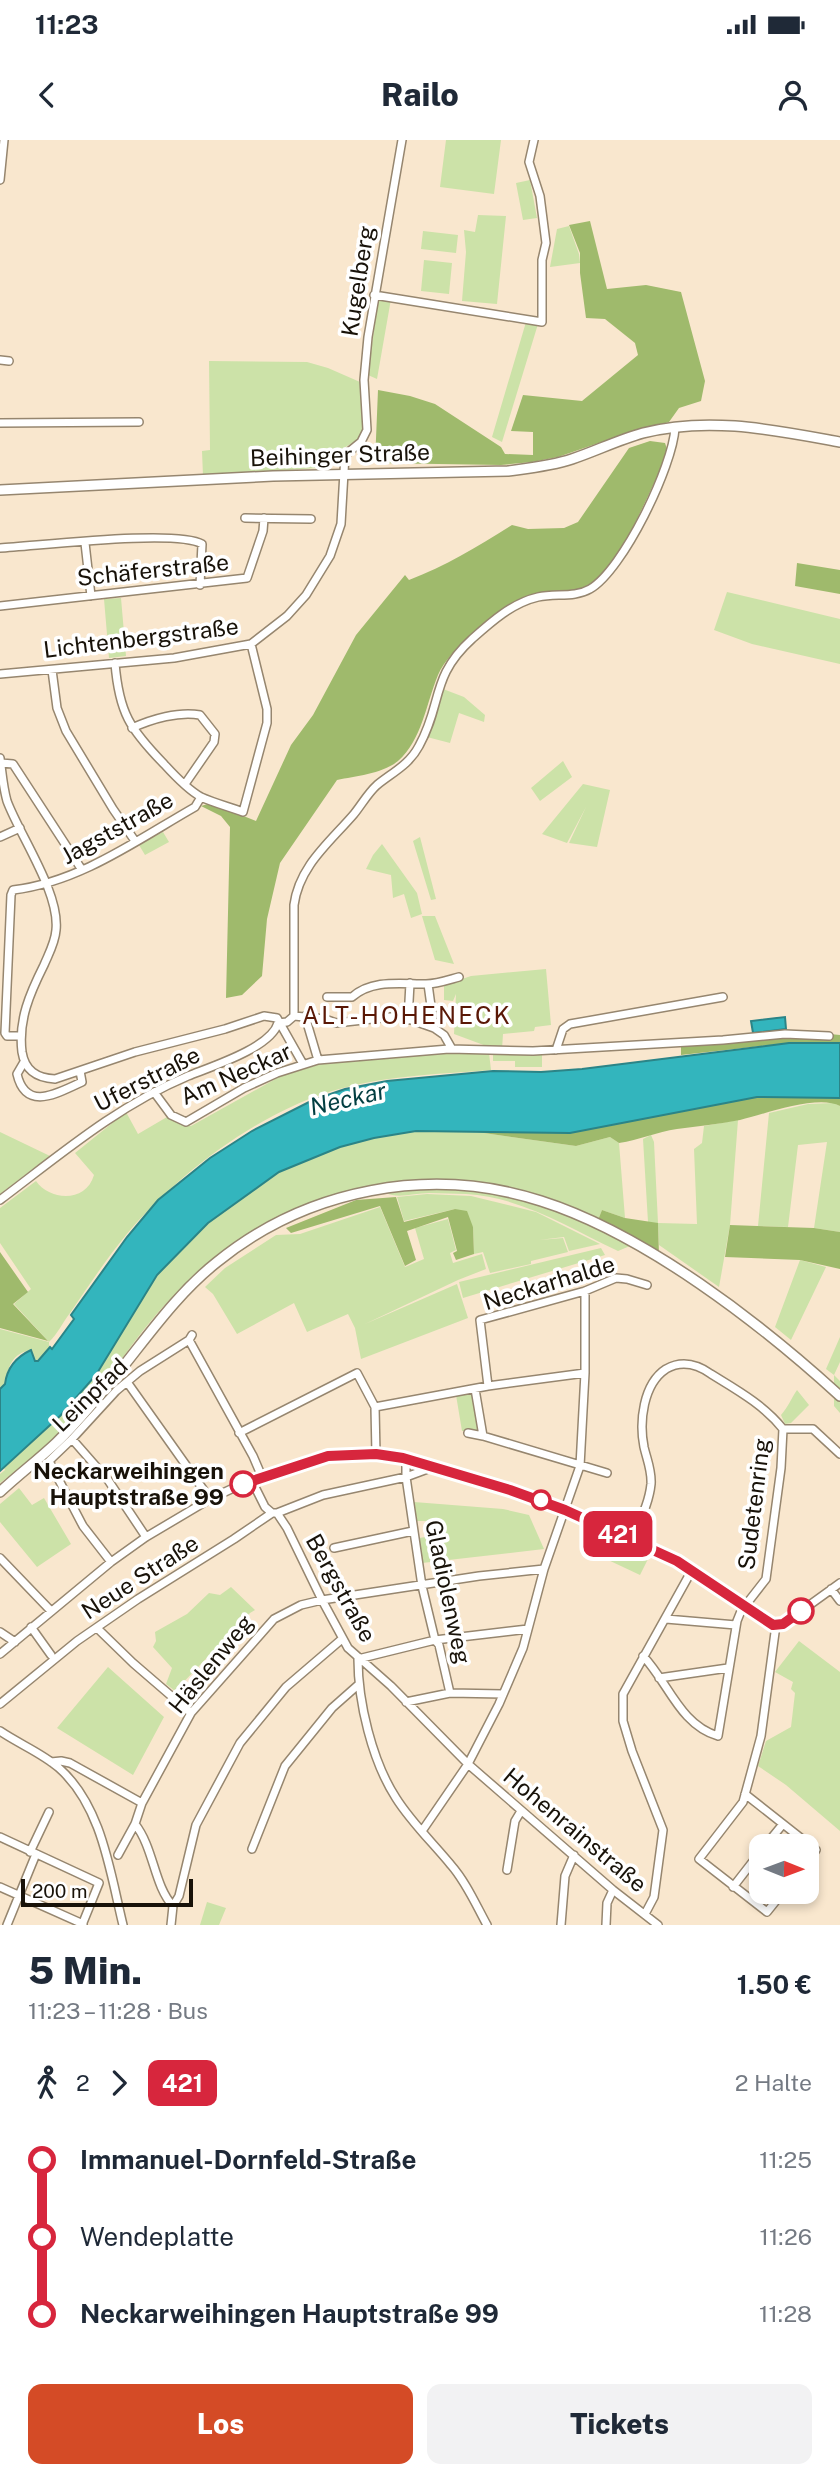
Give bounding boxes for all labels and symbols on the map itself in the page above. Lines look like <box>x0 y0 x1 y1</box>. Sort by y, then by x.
street label: Kugelberg <box>335 224 380 338</box>
street label: Beihinger Straße <box>250 438 430 471</box>
street label: Schäferstraße <box>76 548 230 591</box>
street label: Lichtenbergstraße <box>42 612 240 663</box>
street label: Jagststraße <box>56 786 178 869</box>
district label: ALT-HOHENECK <box>302 1001 512 1029</box>
street label: Am Neckar <box>176 1037 296 1110</box>
street label: Uferstraße <box>89 1040 204 1117</box>
water label: Neckar <box>307 1075 390 1120</box>
street label: Neckarhalde <box>480 1250 618 1315</box>
street label: Leinpfad <box>47 1352 133 1437</box>
street label: Sudetenring <box>732 1437 775 1571</box>
place label: Neckarweihingen Hauptstraße 99 <box>33 1457 224 1510</box>
marker: Neckarweihingen Hauptstraße 99 <box>230 1471 256 1497</box>
unlabelled marker <box>531 1490 551 1510</box>
line badge: 421 <box>578 1511 658 1557</box>
street label: Gladiolenweg <box>420 1518 477 1666</box>
street label: Neue Straße <box>76 1529 203 1624</box>
street label: Bergstraße <box>301 1529 382 1646</box>
unlabelled marker <box>788 1598 814 1624</box>
street label: Häslenweg <box>163 1609 259 1718</box>
street label: Hohenrainstraße <box>498 1762 652 1897</box>
north arrow <box>749 1834 819 1904</box>
scale bar <box>21 1876 192 1908</box>

